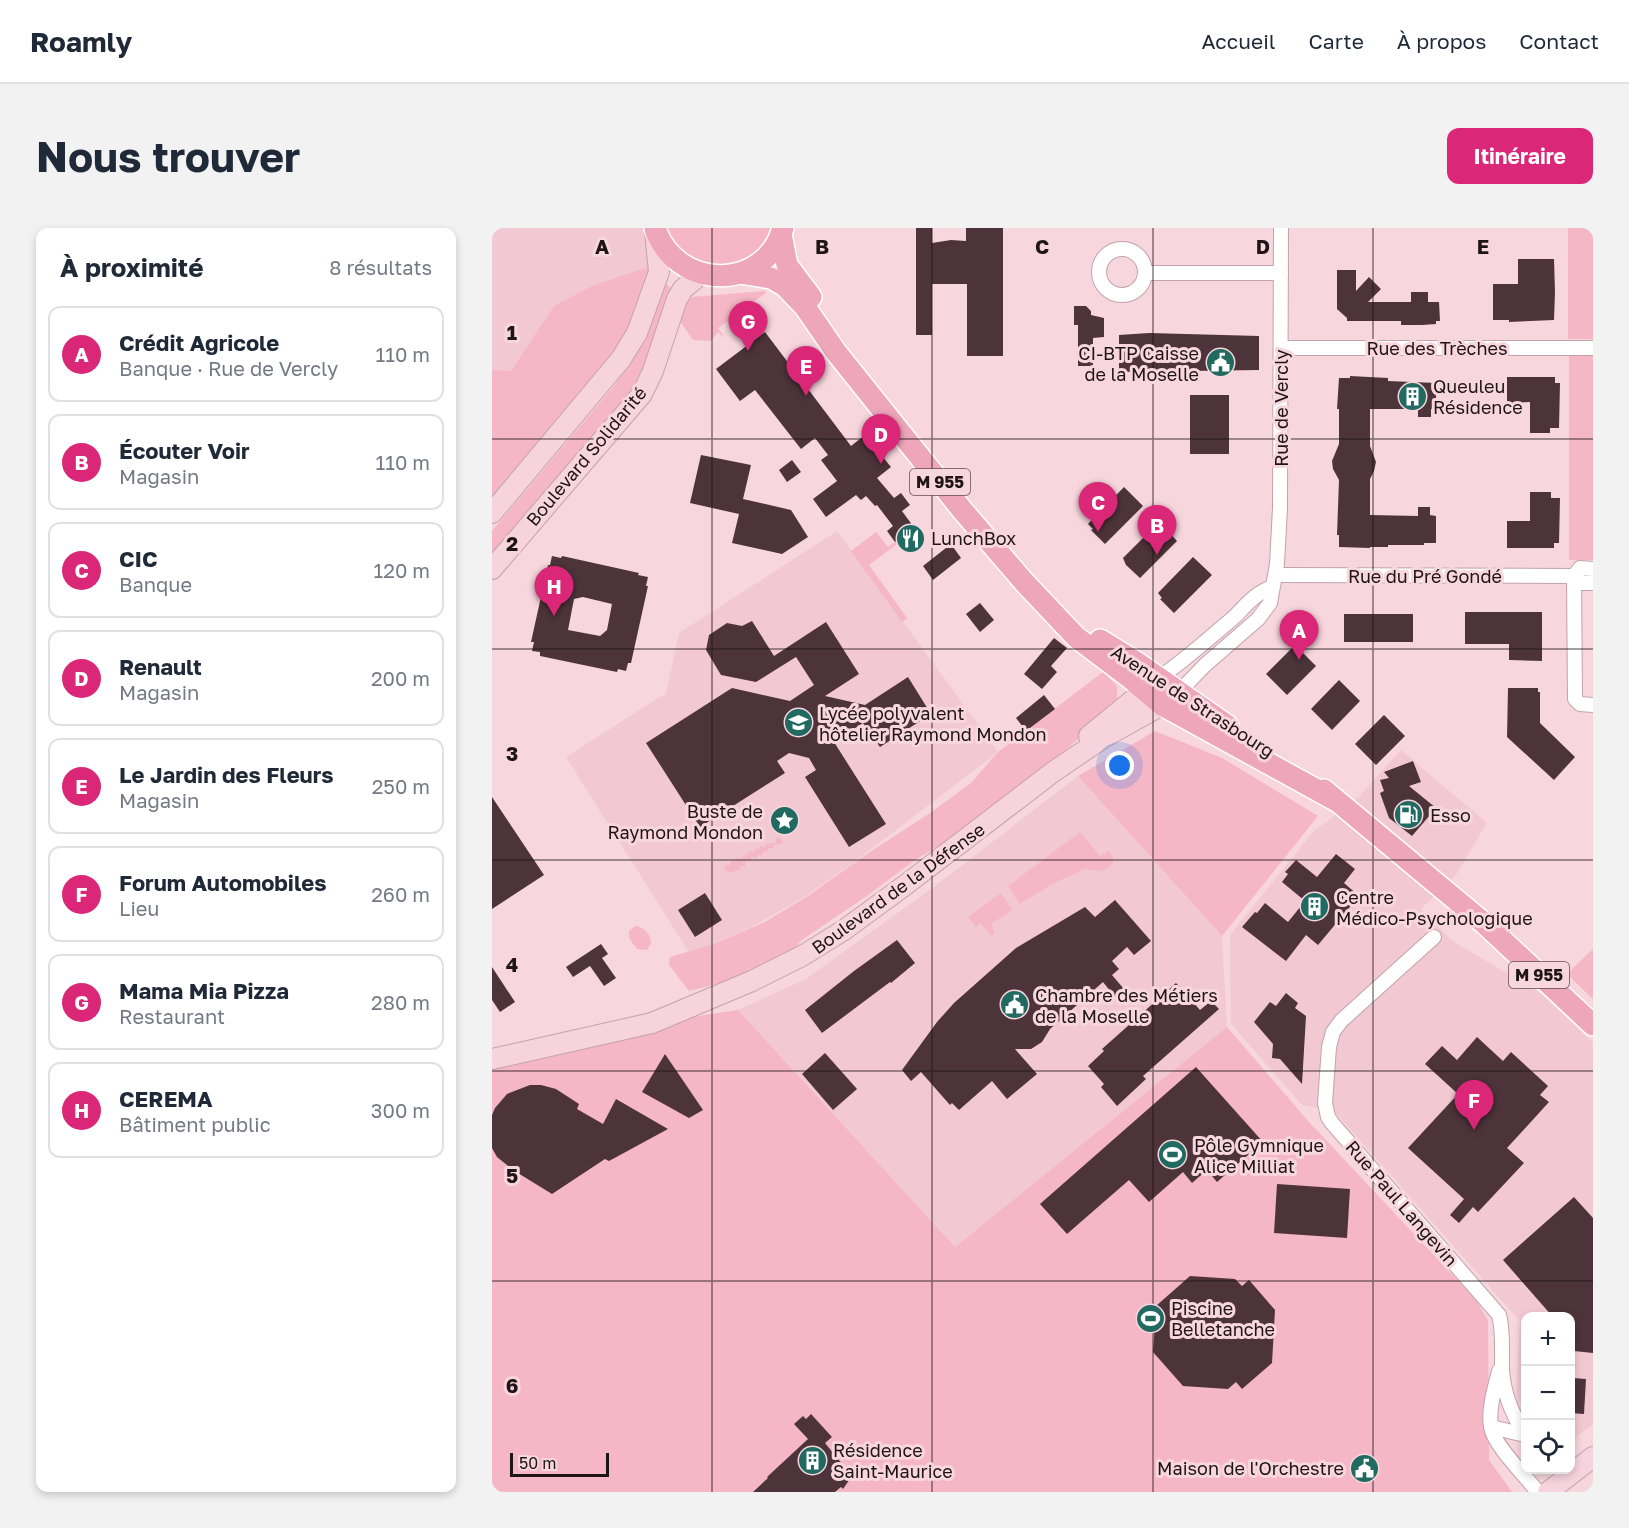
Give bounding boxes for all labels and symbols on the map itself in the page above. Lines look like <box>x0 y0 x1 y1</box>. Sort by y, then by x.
text: A <box>595 234 609 258</box>
text: B <box>815 234 829 258</box>
text: C <box>1035 234 1049 258</box>
text: D <box>1256 234 1270 258</box>
text: E <box>1477 234 1489 258</box>
pin: G <box>728 302 768 351</box>
text: 1 <box>507 320 517 344</box>
street label: Rue des Trèches <box>1367 337 1507 359</box>
place label: CI-BTP Caisse de la Moselle <box>1078 342 1199 385</box>
pin: E <box>786 346 826 396</box>
public building icon: CI-BTP Caisse de la Moselle <box>1204 347 1236 379</box>
street label: Rue de Vercly <box>1270 349 1292 467</box>
place label: Queuleu Résidence <box>1433 375 1523 418</box>
building icon: Queuleu Résidence <box>1396 380 1428 412</box>
street label: Boulevard Solidarité <box>521 382 651 530</box>
pin: D <box>862 414 900 464</box>
road number: M 955 <box>910 469 970 495</box>
pin: C <box>1078 482 1118 532</box>
pin: B <box>1138 506 1176 555</box>
restaurant icon: LunchBox <box>894 522 926 554</box>
place label: LunchBox <box>931 527 1016 549</box>
text: 2 <box>506 531 518 555</box>
street label: Rue du Pré Gondé <box>1348 565 1502 587</box>
pin: H <box>534 566 574 616</box>
pin: A <box>1280 610 1318 660</box>
street label: Avenue de Strasbourg <box>1107 640 1279 762</box>
place label: Lycée polyvalent hôtelier Raymond Mondon <box>819 702 1047 745</box>
school or university icon: Lycée polyvalent hôtelier Raymond Mondon <box>782 707 814 739</box>
text: 3 <box>506 741 518 765</box>
your location <box>1105 751 1134 780</box>
fuel station icon: Esso <box>1393 799 1425 831</box>
place label: Buste de Raymond Mondon <box>607 800 763 843</box>
place label: Esso <box>1430 804 1471 826</box>
place icon: Buste de Raymond Mondon <box>768 805 800 837</box>
street label: Boulevard de la Défense <box>807 818 989 958</box>
place label: Centre Médico-Psychologique <box>1336 886 1533 929</box>
building icon: Centre Médico-Psychologique <box>1299 891 1331 923</box>
text: 4 <box>506 952 518 976</box>
road number: M 955 <box>1509 962 1569 988</box>
place label: Chambre des Métiers de la Moselle <box>1035 984 1218 1027</box>
public building icon: Chambre des Métiers de la Moselle <box>998 989 1030 1021</box>
pin: F <box>1454 1080 1494 1130</box>
place label: Pôle Gymnique Alice Milliat <box>1194 1134 1324 1177</box>
street label: Rue Paul Langevin <box>1341 1136 1463 1270</box>
sports icon: Pôle Gymnique Alice Milliat <box>1157 1139 1189 1171</box>
text: 5 <box>506 1163 518 1187</box>
place label: Piscine Belletanche <box>1171 1297 1275 1340</box>
sports icon: Piscine Belletanche <box>1134 1302 1166 1334</box>
text: 6 <box>506 1373 518 1397</box>
place label: Résidence Saint-Maurice <box>833 1439 953 1482</box>
building icon: Résidence Saint-Maurice <box>796 1444 828 1476</box>
scale bar <box>510 1450 609 1478</box>
public building icon: Maison de l'Orchestre <box>1349 1452 1381 1484</box>
place label: Maison de l'Orchestre <box>1157 1457 1344 1479</box>

